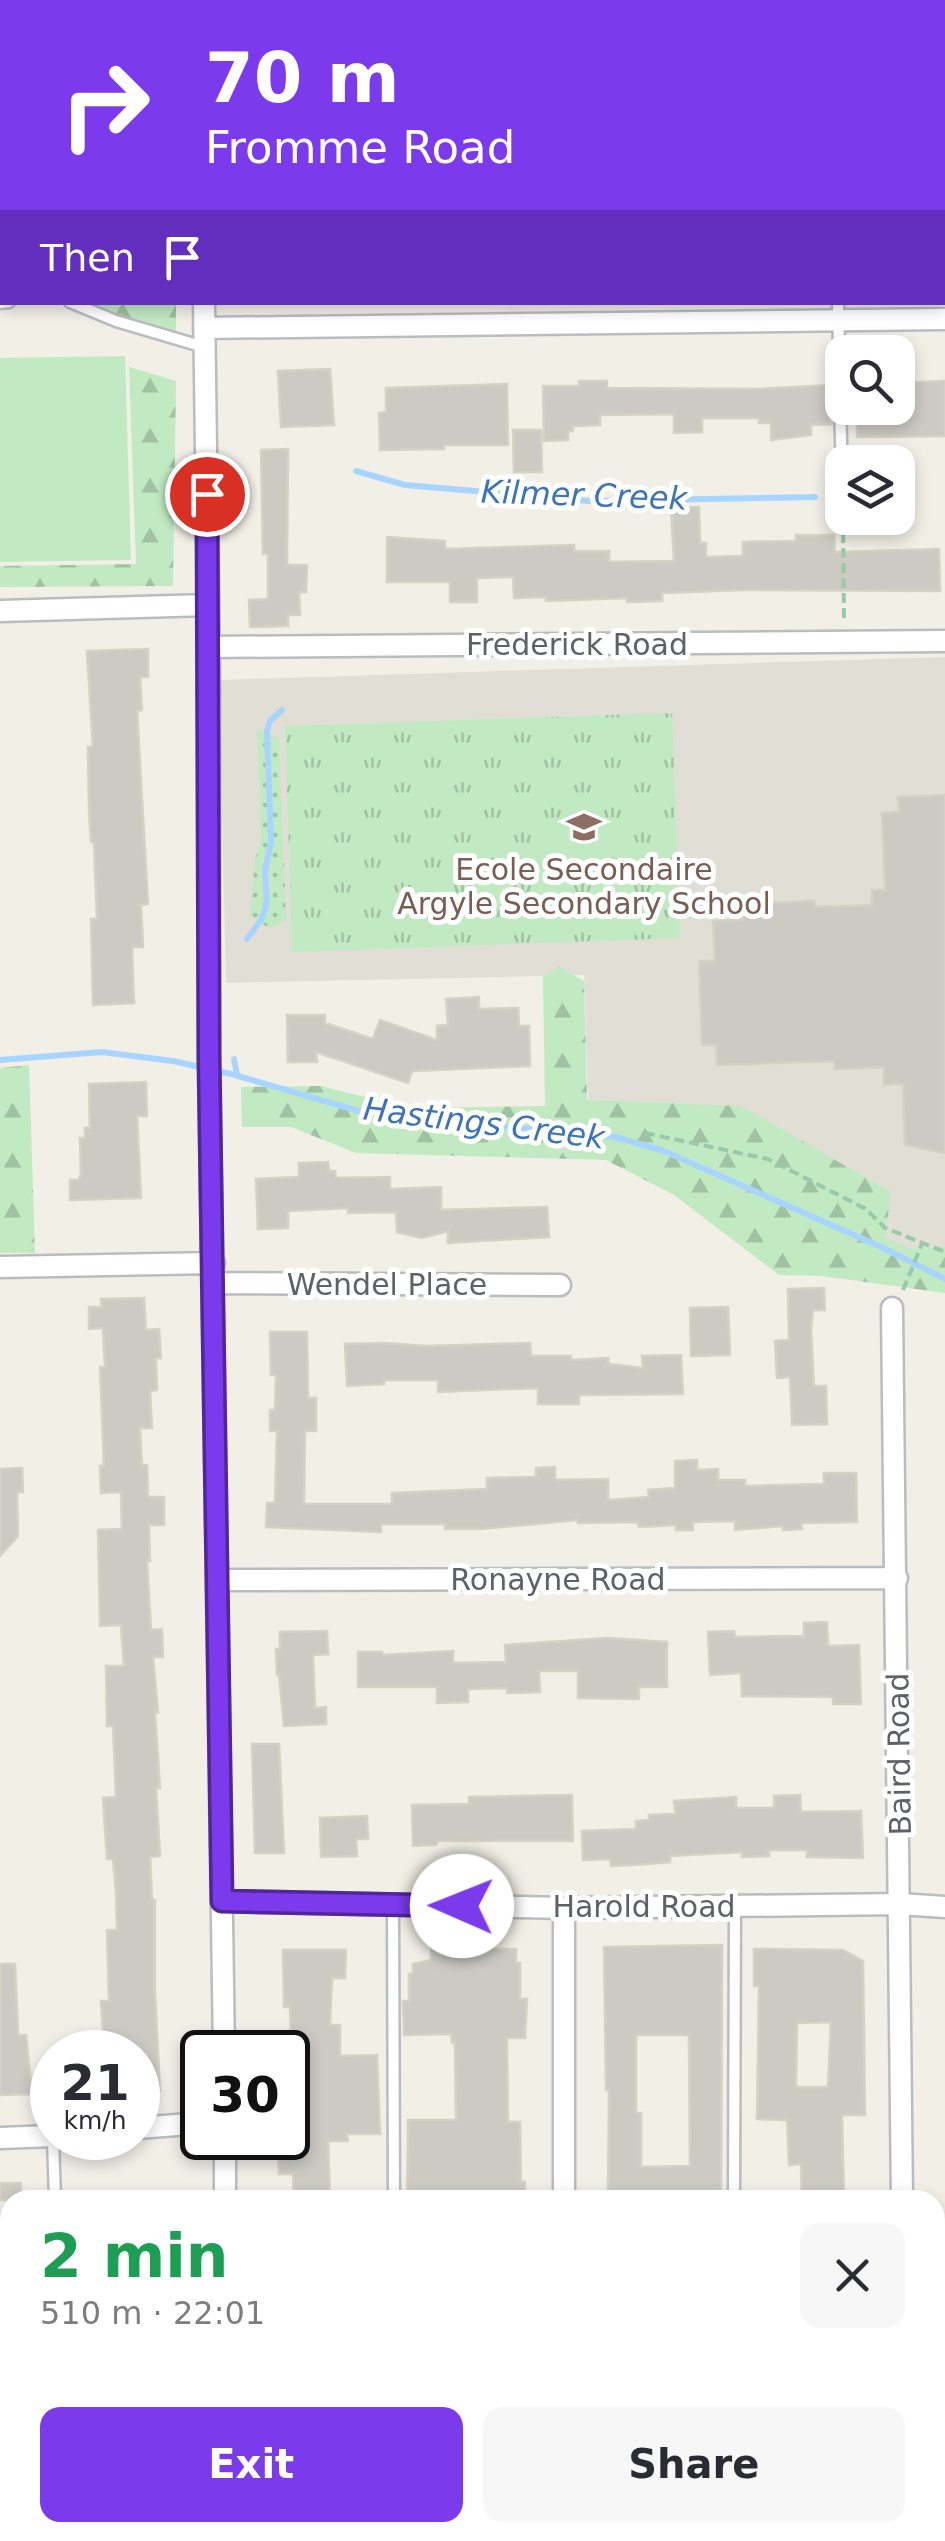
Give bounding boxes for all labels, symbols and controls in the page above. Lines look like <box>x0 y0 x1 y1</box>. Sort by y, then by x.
text: 70 m <box>205 37 400 119</box>
icon: right <box>40 40 170 170</box>
text: Fromme Road <box>205 121 515 174</box>
icon: arrive <box>155 230 210 285</box>
text: Then <box>40 236 135 280</box>
map controls <box>825 335 915 535</box>
button: search <box>825 335 915 425</box>
button: layers <box>825 445 915 535</box>
pin <box>165 452 250 537</box>
icon: arrive <box>180 467 235 522</box>
water label: Kilmer Creek <box>480 472 689 518</box>
street label: Frederick Road <box>466 627 688 662</box>
school or university icon: Ecole Secondaire Argyle Secondary School <box>565 808 603 846</box>
place label: Ecole Secondaire Argyle Secondary School <box>397 852 771 921</box>
water label: Hastings Creek <box>361 1089 608 1157</box>
street label: Wendel Place <box>287 1267 487 1302</box>
street label: Ronayne Road <box>450 1562 666 1597</box>
street label: Baird Road <box>880 1672 918 1836</box>
position arrow <box>410 1854 514 1958</box>
street label: Harold Road <box>552 1889 736 1924</box>
speed limit sign: 30 <box>180 2030 310 2160</box>
text: 21 <box>60 2054 130 2112</box>
text: km/h <box>63 2106 127 2135</box>
text: 2 min <box>40 2221 228 2291</box>
button: close <box>800 2223 905 2328</box>
text: 510 m · 22:01 <box>40 2294 265 2332</box>
button: Exit <box>40 2407 463 2522</box>
button: Share <box>483 2407 905 2522</box>

